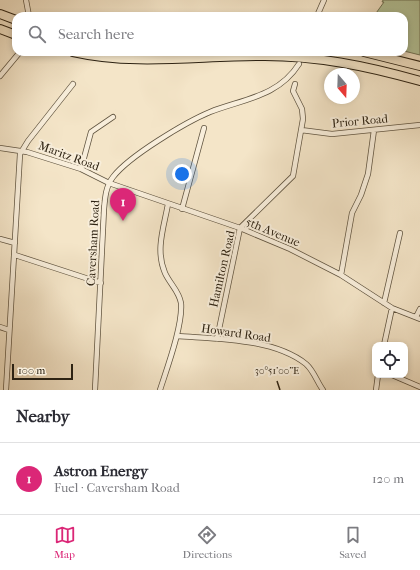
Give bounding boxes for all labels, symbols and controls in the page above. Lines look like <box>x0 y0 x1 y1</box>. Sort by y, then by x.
search box <box>12 12 408 56</box>
icon: search <box>26 23 48 45</box>
text: Search here <box>58 25 134 43</box>
north arrow <box>324 68 360 104</box>
street label: Prior Road <box>331 112 389 130</box>
street label: Maritz Road <box>37 138 102 174</box>
your location <box>172 164 192 184</box>
pin: 1 <box>110 188 136 221</box>
street label: Caversham Road <box>84 199 102 286</box>
street label: 5th Avenue <box>244 214 302 250</box>
street label: Hamilton Road <box>206 229 238 309</box>
street label: Howard Road <box>200 321 272 345</box>
map controls <box>372 342 408 378</box>
button: locate <box>372 342 408 378</box>
scale bar <box>12 362 73 381</box>
text: 100 m <box>18 364 46 377</box>
text: 30°51'00"E <box>255 365 299 377</box>
text: Nearby <box>16 406 70 426</box>
text: Astron Energy <box>54 462 148 480</box>
text: 1 <box>27 471 31 486</box>
text: 120 m <box>372 471 404 486</box>
text: Fuel · Caversham Road <box>54 480 180 495</box>
tab: Map <box>54 524 76 561</box>
tab: Directions <box>183 524 232 561</box>
tab: Saved <box>339 524 366 561</box>

